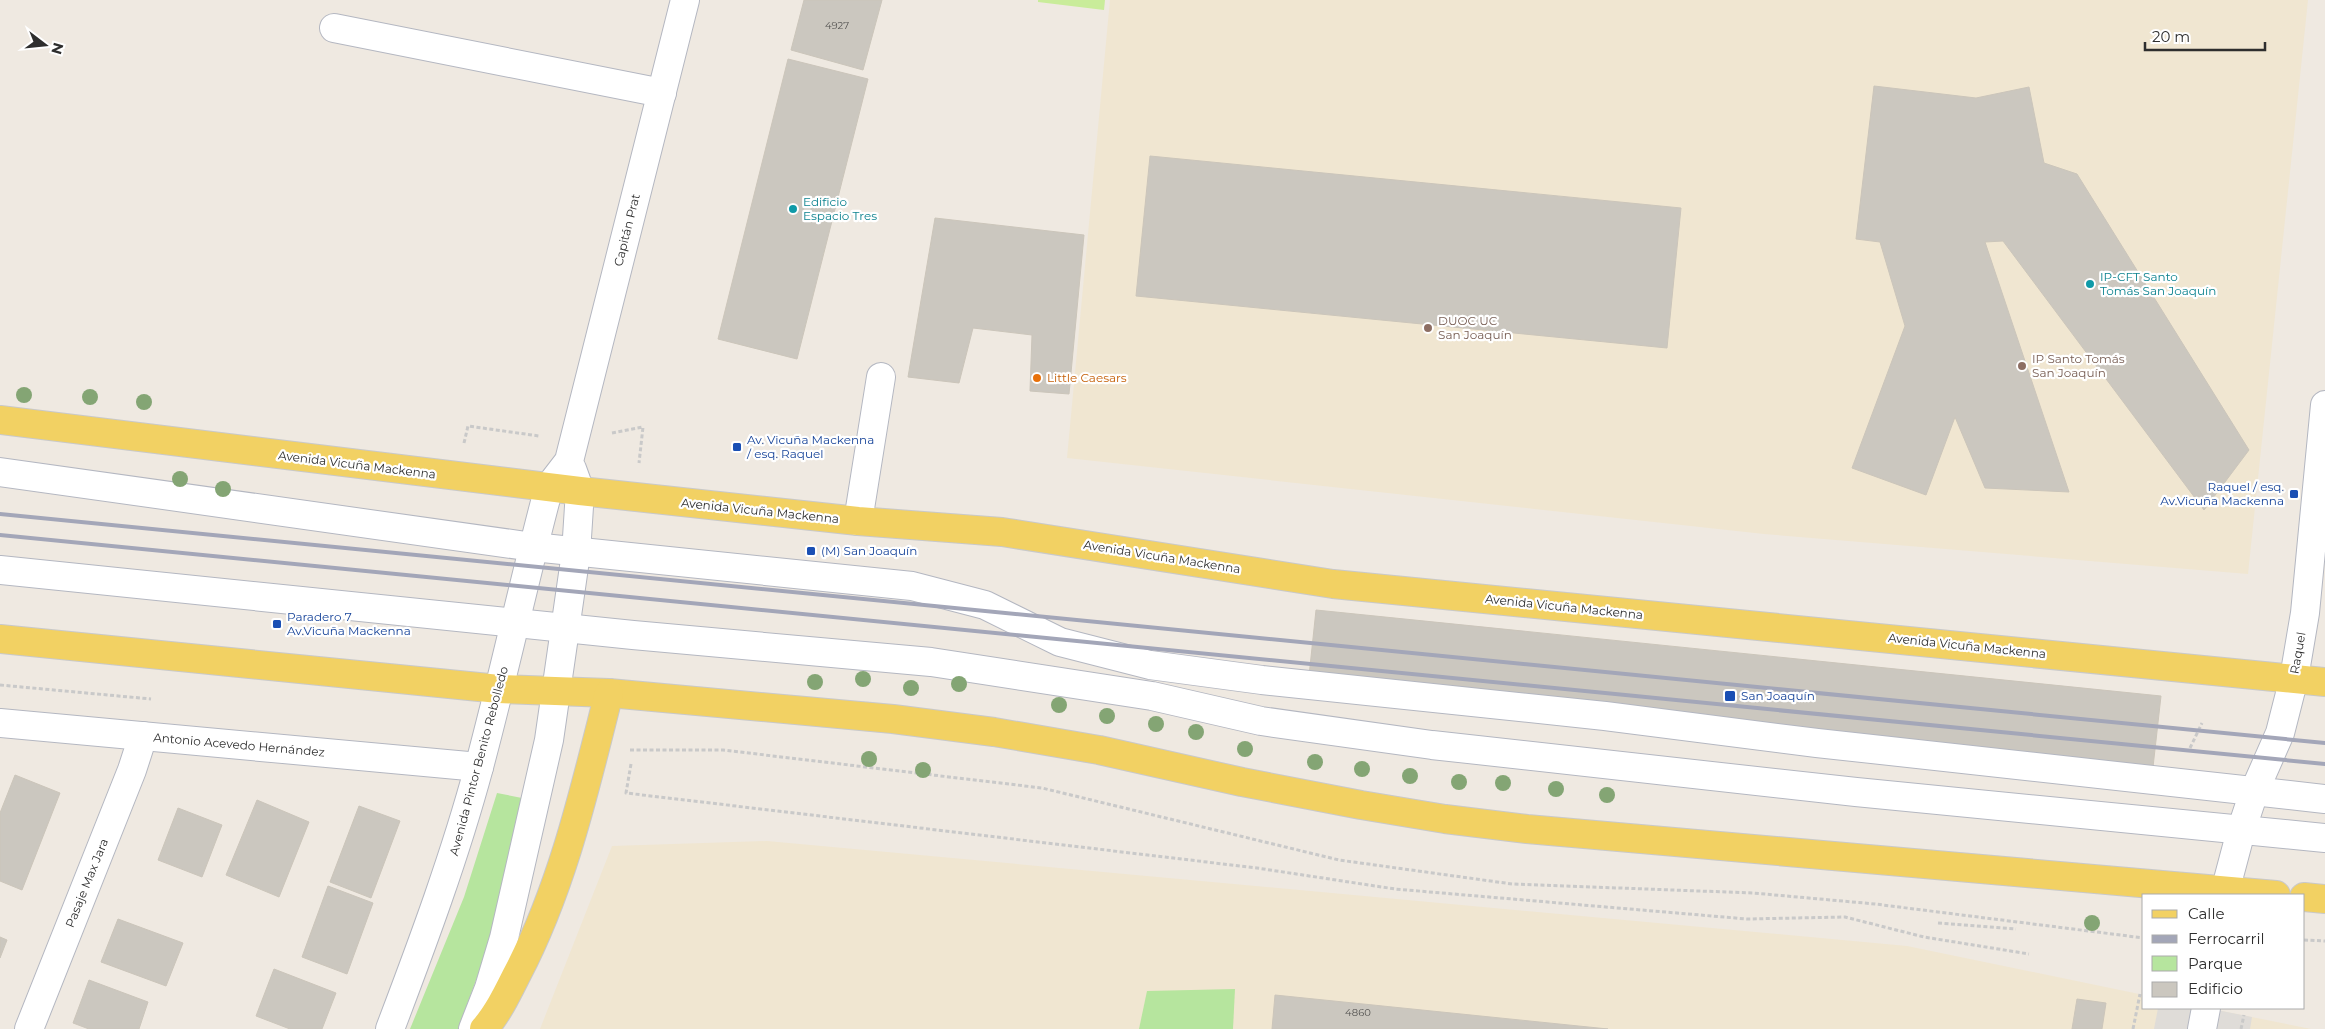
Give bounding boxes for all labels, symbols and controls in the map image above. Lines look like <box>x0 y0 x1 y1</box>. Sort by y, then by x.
house number: 4927 <box>825 19 849 32</box>
north arrow <box>20 20 70 70</box>
scale bar <box>2145 20 2265 52</box>
text: 20 m <box>2152 27 2190 46</box>
text: N <box>47 41 68 57</box>
street label: Capitán Prat <box>610 192 643 268</box>
place label: Edificio Espacio Tres <box>803 194 877 223</box>
marker: Edificio Espacio Tres <box>787 203 799 215</box>
place label: IP-CFT Santo Tomás San Joaquín <box>2100 269 2216 298</box>
marker: IP-CFT Santo Tomás San Joaquín <box>2084 278 2096 290</box>
place label: DUOC UC San Joaquín <box>1438 313 1512 342</box>
marker: DUOC UC San Joaquín <box>1422 322 1434 334</box>
place label: IP Santo Tomás San Joaquín <box>2032 351 2125 380</box>
marker: IP Santo Tomás San Joaquín <box>2016 360 2028 372</box>
place label: Little Caesars <box>1047 370 1127 385</box>
marker: Little Caesars <box>1031 372 1043 384</box>
place label: Av. Vicuña Mackenna / esq. Raquel <box>746 432 874 461</box>
marker: Av. Vicuña Mackenna / esq. Raquel <box>731 441 743 453</box>
street label: Avenida Vicuña Mackenna <box>277 447 437 482</box>
place label: Raquel / esq. Av.Vicuña Mackenna <box>2160 479 2284 508</box>
marker: Raquel / esq. Av.Vicuña Mackenna <box>2288 488 2300 500</box>
street label: Avenida Vicuña Mackenna <box>680 495 840 526</box>
street label: Avenida Vicuña Mackenna <box>1082 537 1242 576</box>
place label: (M) San Joaquín <box>821 543 917 558</box>
marker: (M) San Joaquín <box>805 545 817 557</box>
street label: Avenida Vicuña Mackenna <box>1484 591 1644 622</box>
place label: Paradero 7 Av.Vicuña Mackenna <box>287 609 411 638</box>
marker: Paradero 7 Av.Vicuña Mackenna <box>271 618 283 630</box>
street label: Avenida Vicuña Mackenna <box>1887 630 2047 661</box>
street label: Raquel <box>2286 631 2309 675</box>
street label: Avenida Pintor Benito Rebolledo <box>446 665 511 857</box>
place label: San Joaquín <box>1741 688 1815 703</box>
marker: San Joaquín <box>1723 689 1737 703</box>
street label: Antonio Acevedo Hernández <box>153 730 325 759</box>
street label: Pasaje Max Jara <box>62 836 111 930</box>
legend <box>2142 894 2305 1009</box>
text: Calle <box>2188 904 2225 923</box>
text: Ferrocarril <box>2188 929 2265 948</box>
text: Parque <box>2188 954 2243 973</box>
text: Edificio <box>2188 979 2243 998</box>
house number: 4860 <box>1345 1006 1371 1019</box>

